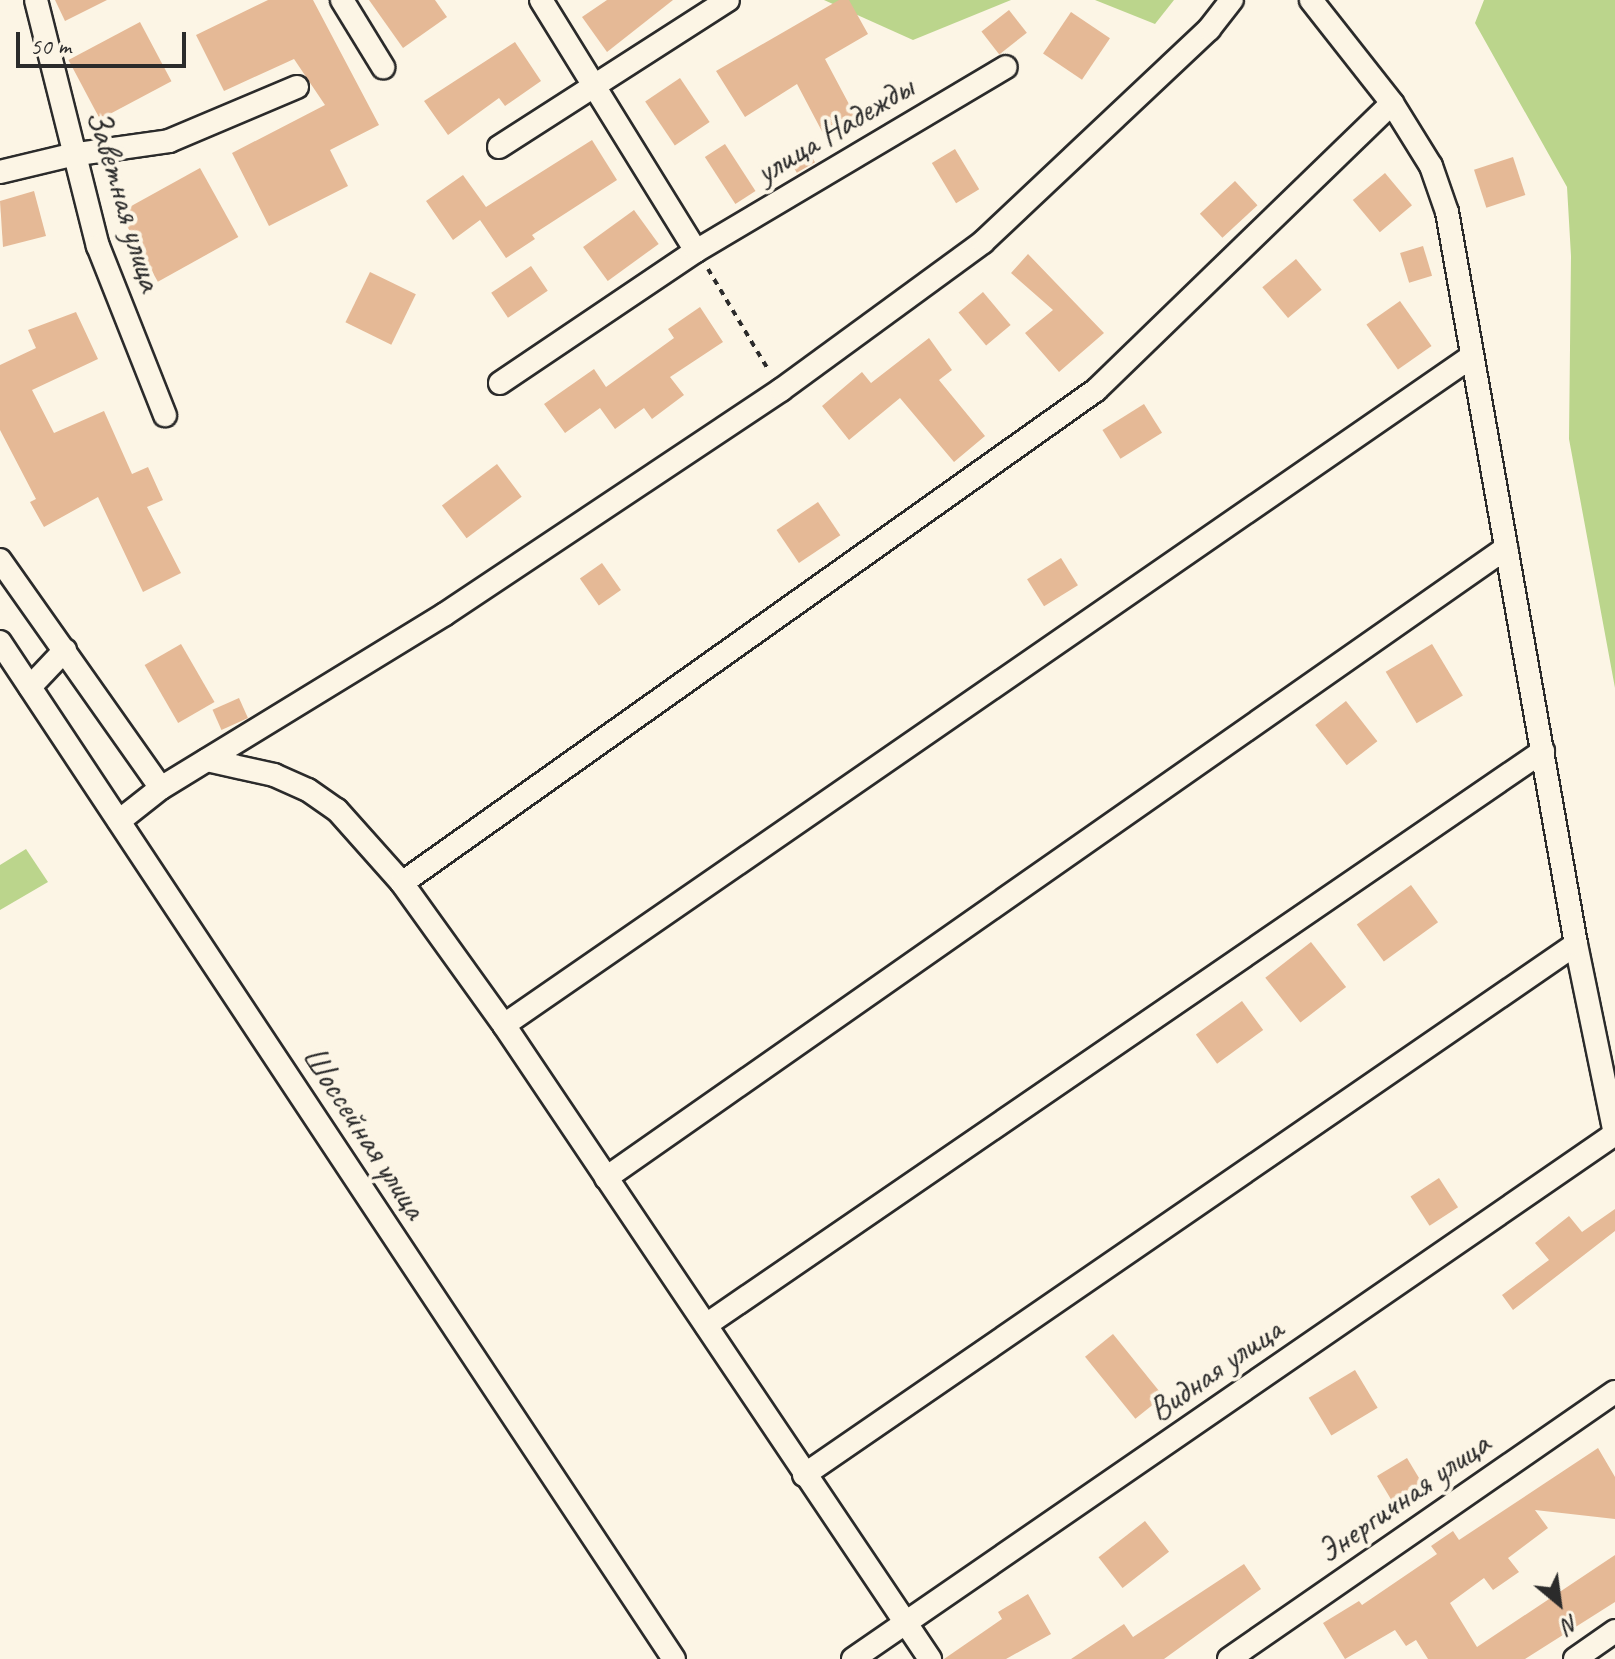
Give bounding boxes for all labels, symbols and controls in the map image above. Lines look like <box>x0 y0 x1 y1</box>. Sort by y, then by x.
scale bar <box>20 16 190 66</box>
text: 50 m <box>30 31 71 61</box>
street label: улица Надежды <box>748 66 920 192</box>
street label: Заветная улица <box>78 103 172 297</box>
street label: Шоссейная улица <box>293 1036 437 1228</box>
street label: Видная улица <box>1140 1308 1290 1430</box>
street label: Энергичная улица <box>1308 1422 1498 1572</box>
north arrow <box>1519 1563 1599 1643</box>
text: N <box>1558 1608 1583 1640</box>

